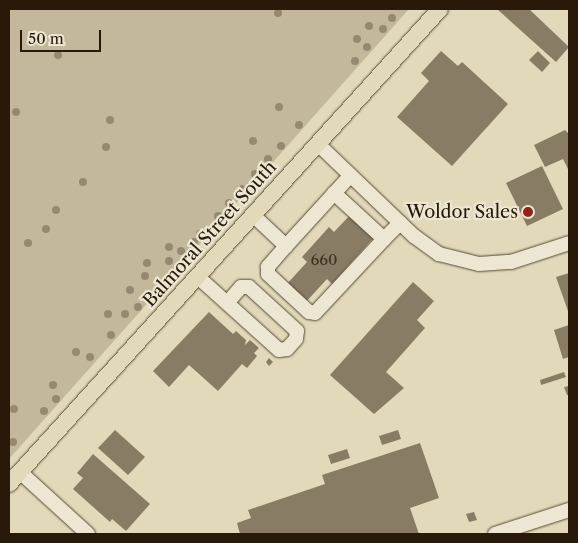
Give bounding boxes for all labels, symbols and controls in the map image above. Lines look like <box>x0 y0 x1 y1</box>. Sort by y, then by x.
scale bar <box>22 20 104 52</box>
text: 50 m <box>28 29 64 48</box>
street label: Balmoral Street South <box>139 157 281 311</box>
place label: Woldor Sales <box>406 201 518 223</box>
marker: Woldor Sales <box>522 206 534 218</box>
house number: 660 <box>310 251 338 269</box>

